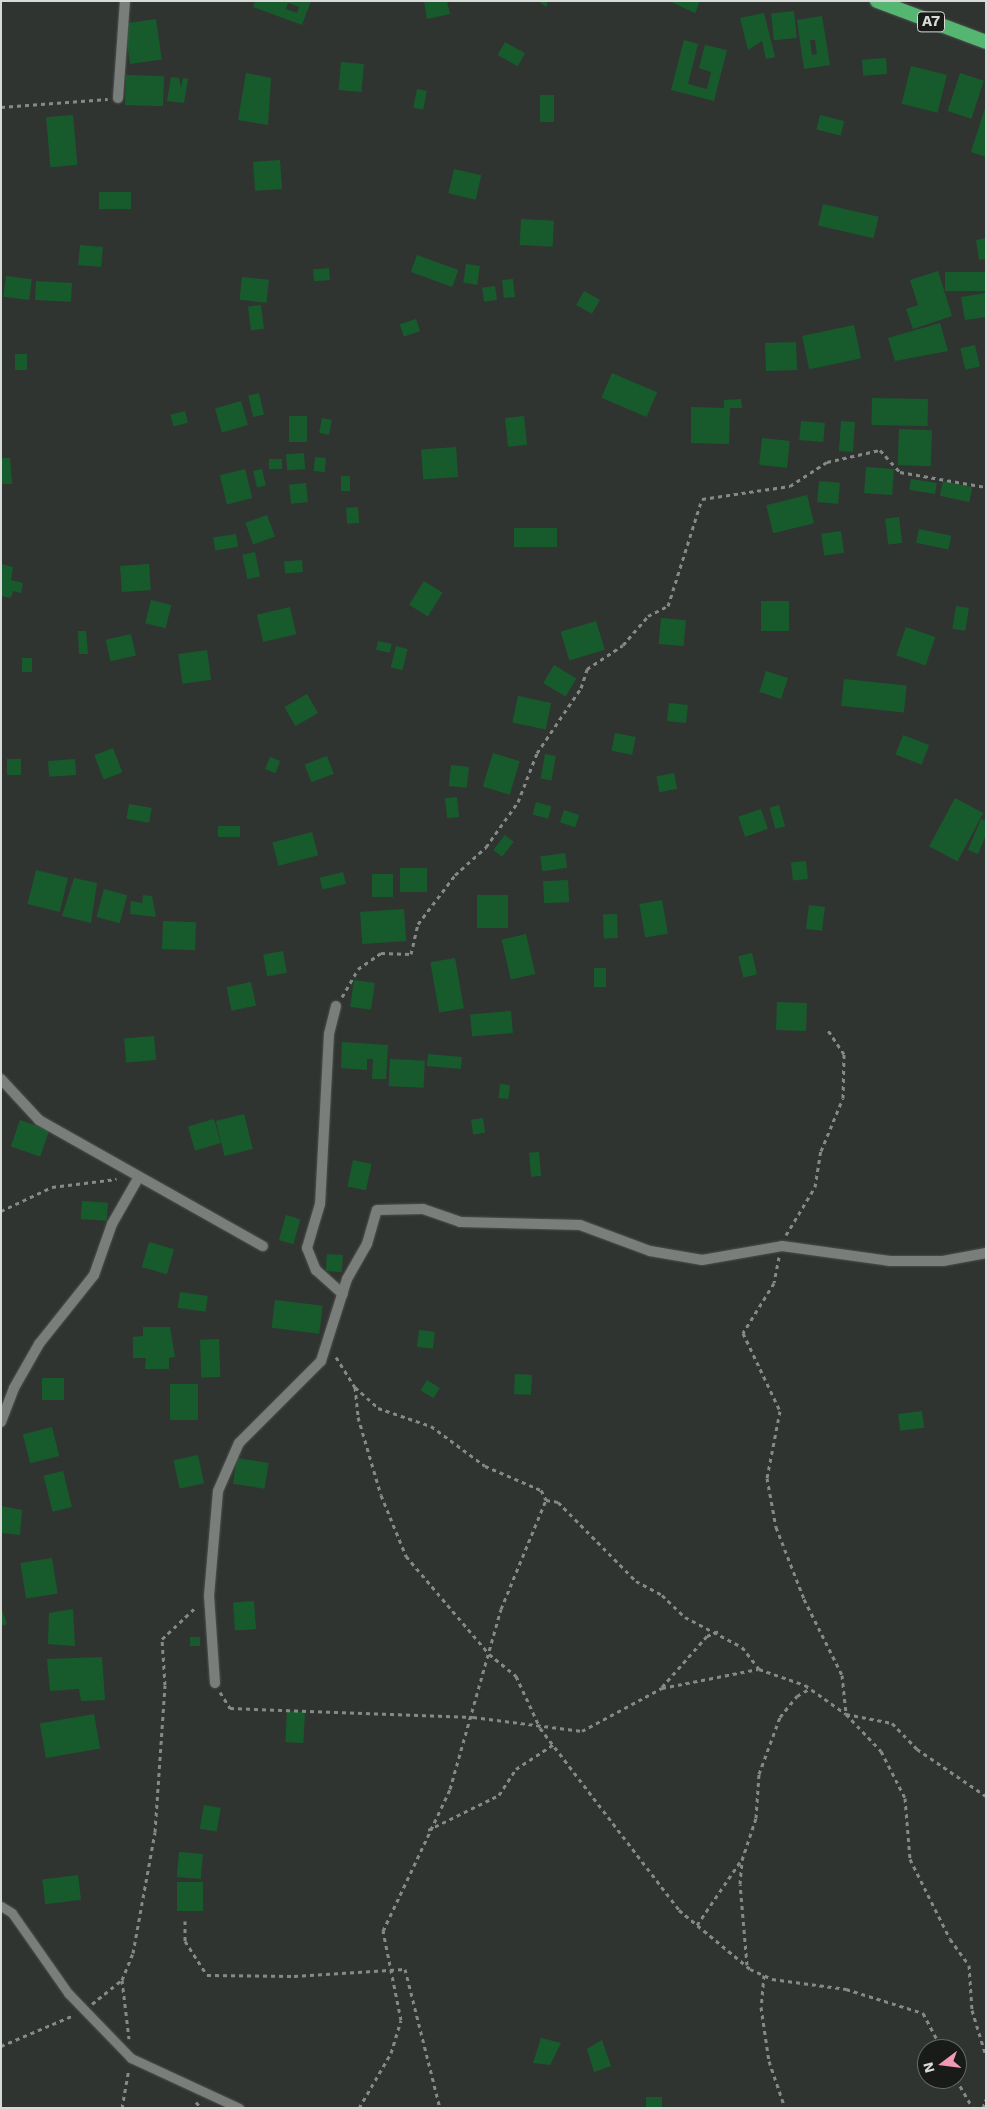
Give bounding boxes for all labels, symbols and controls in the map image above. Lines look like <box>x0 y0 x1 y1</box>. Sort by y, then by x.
road number: A7 <box>916 10 946 34</box>
north arrow <box>917 2039 967 2089</box>
text: N <box>919 2061 938 2075</box>

